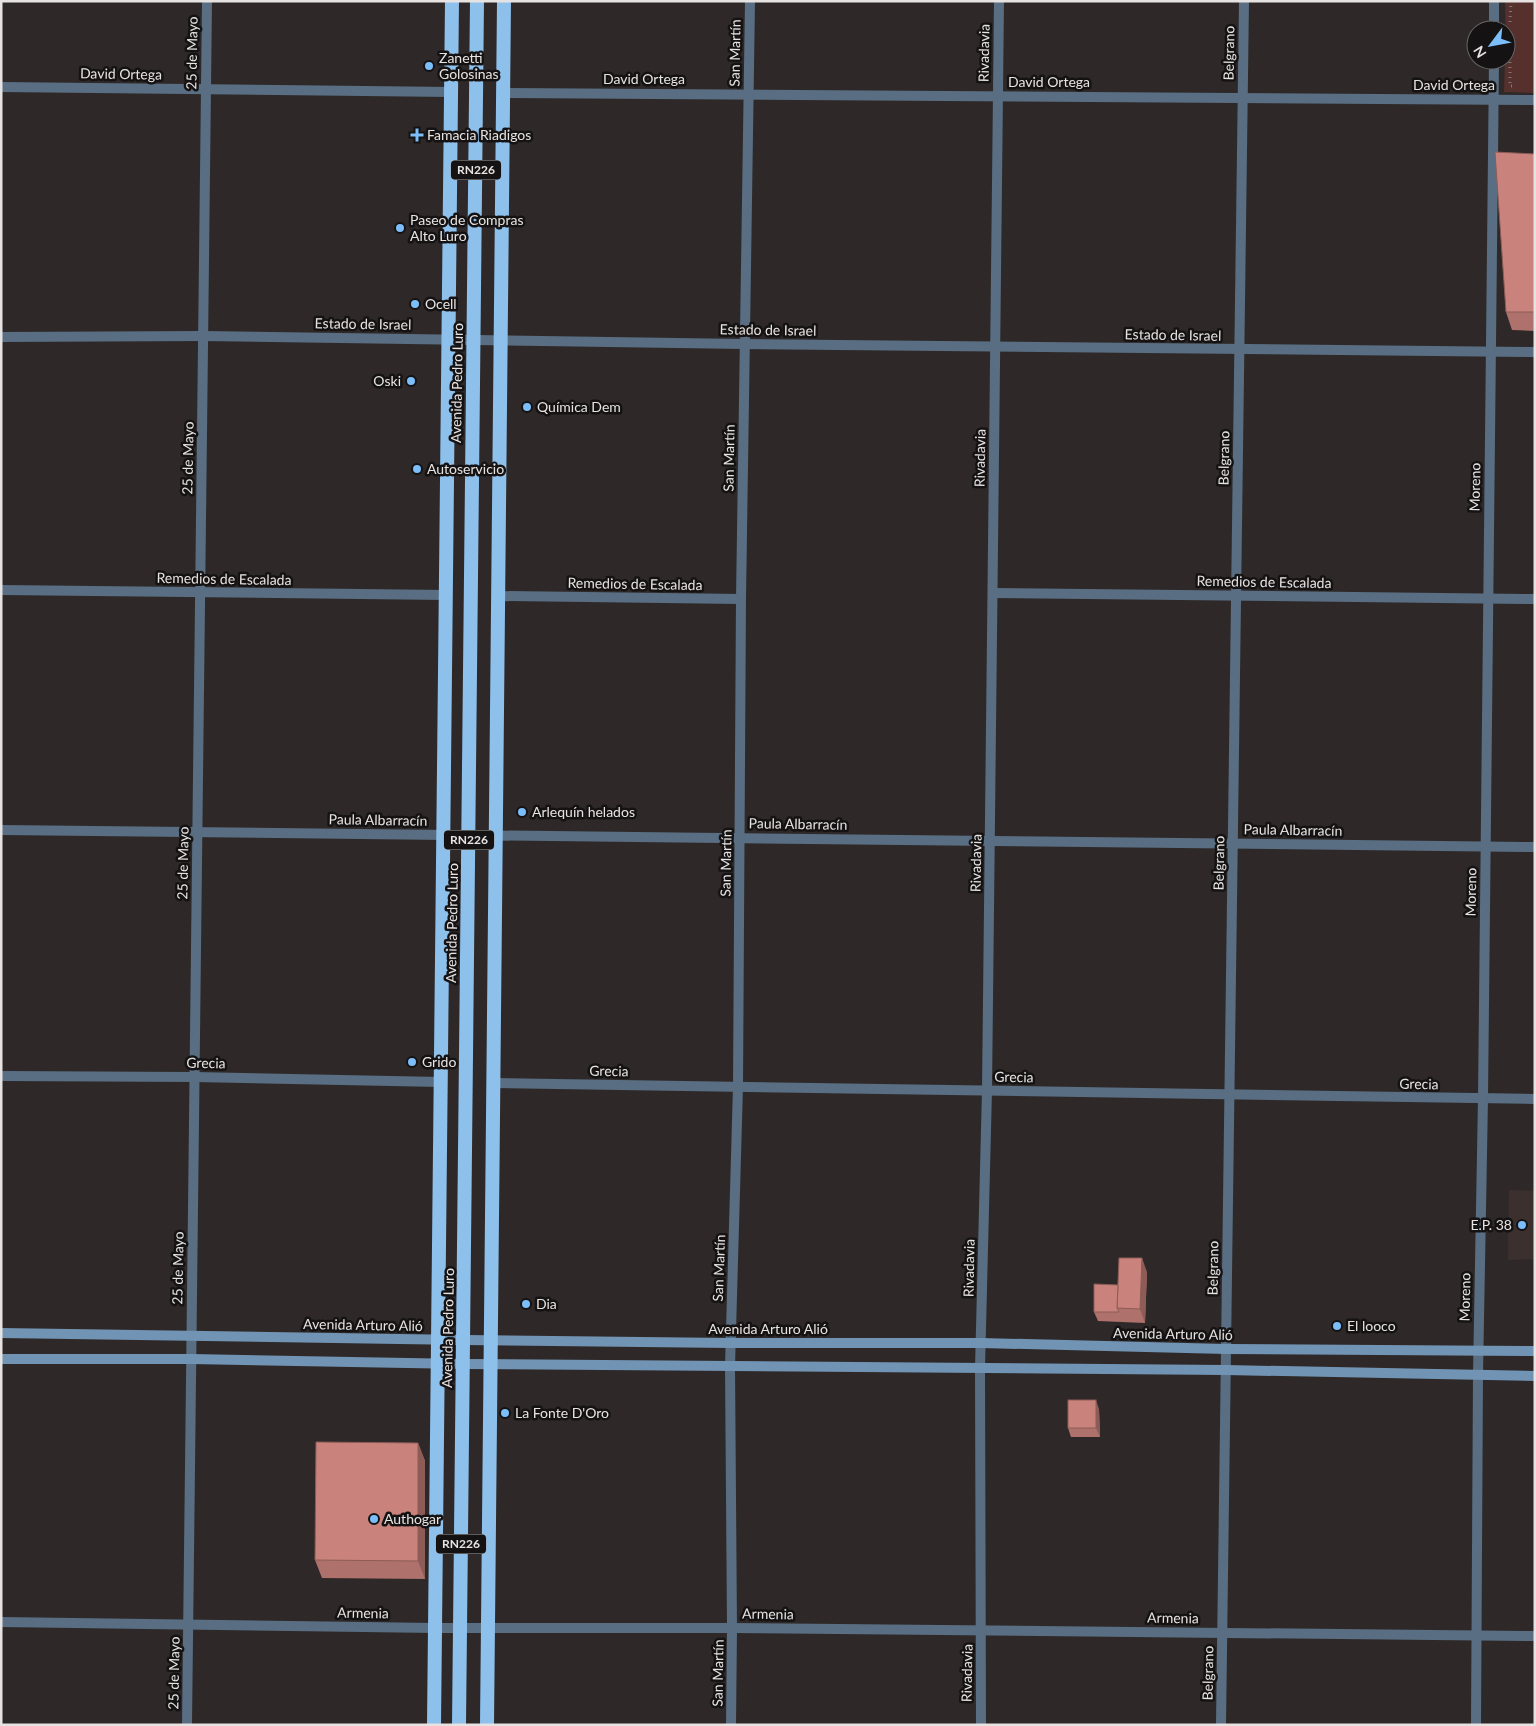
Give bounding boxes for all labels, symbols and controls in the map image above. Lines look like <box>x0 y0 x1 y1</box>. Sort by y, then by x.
street label: 25 de Mayo <box>182 16 201 90</box>
street label: San Martín <box>725 19 744 87</box>
north arrow <box>1466 20 1516 70</box>
street label: Rivadavia <box>974 24 993 82</box>
street label: Belgrano <box>1220 25 1237 80</box>
text: N <box>1469 43 1490 61</box>
place label: Zanetti Golosinas <box>439 49 499 82</box>
marker: Zanetti Golosinas <box>423 60 435 72</box>
street label: David Ortega <box>80 64 162 83</box>
street label: David Ortega <box>603 70 685 87</box>
street label: David Ortega <box>1008 73 1090 90</box>
street label: David Ortega <box>1413 76 1495 93</box>
place label: Famacia Riadigos <box>427 126 531 143</box>
marker: Famacia Riadigos <box>411 129 423 141</box>
road number: RN226 <box>451 160 501 180</box>
place label: Paseo de Compras Alto Luro <box>410 211 523 244</box>
marker: Paseo de Compras Alto Luro <box>394 222 406 234</box>
place label: Ocell <box>425 295 457 312</box>
marker: Ocell <box>409 298 421 310</box>
street label: Estado de Israel <box>315 314 411 333</box>
street label: Estado de Israel <box>720 320 816 339</box>
street label: Avenida Pedro Luro <box>447 323 466 443</box>
street label: Estado de Israel <box>1125 325 1221 344</box>
place label: Oski <box>373 372 401 389</box>
marker: Oski <box>405 375 417 387</box>
place label: Química Dem <box>537 398 621 415</box>
marker: Química Dem <box>521 401 533 413</box>
street label: 25 de Mayo <box>178 421 197 495</box>
street label: San Martín <box>719 424 738 492</box>
street label: Rivadavia <box>970 429 989 487</box>
street label: Belgrano <box>1215 430 1232 485</box>
place label: Autoservicio <box>427 460 504 477</box>
street label: Moreno <box>1466 462 1483 511</box>
marker: Autoservicio <box>411 463 423 475</box>
street label: Remedios de Escalada <box>156 569 292 588</box>
street label: Remedios de Escalada <box>1196 572 1332 591</box>
street label: Remedios de Escalada <box>567 574 703 593</box>
place label: Arlequín helados <box>532 803 635 820</box>
marker: Arlequín helados <box>516 806 528 818</box>
street label: Paula Albarracín <box>328 810 428 829</box>
street label: Paula Albarracín <box>748 814 848 833</box>
street label: Paula Albarracín <box>1243 820 1343 839</box>
street label: 25 de Mayo <box>173 826 192 900</box>
street label: San Martín <box>716 829 735 897</box>
road number: RN226 <box>444 830 494 850</box>
street label: Rivadavia <box>966 834 985 892</box>
street label: Belgrano <box>1210 835 1227 890</box>
street label: Avenida Pedro Luro <box>442 863 461 983</box>
street label: Moreno <box>1462 867 1479 916</box>
place label: Grido <box>422 1053 456 1070</box>
street label: Grecia <box>186 1054 226 1071</box>
marker: Grido <box>406 1056 418 1068</box>
street label: Grecia <box>589 1062 629 1079</box>
street label: Grecia <box>994 1068 1034 1085</box>
street label: Grecia <box>1399 1075 1439 1092</box>
place label: E.P. 38 <box>1470 1216 1512 1233</box>
marker: E.P. 38 <box>1516 1219 1528 1231</box>
street label: 25 de Mayo <box>168 1231 187 1305</box>
street label: San Martín <box>709 1234 728 1302</box>
street label: Rivadavia <box>959 1239 978 1297</box>
street label: Belgrano <box>1204 1240 1221 1295</box>
street label: Avenida Pedro Luro <box>438 1268 457 1388</box>
street label: Moreno <box>1456 1272 1473 1321</box>
place label: Dia <box>536 1295 557 1312</box>
marker: Dia <box>520 1298 532 1310</box>
street label: Avenida Arturo Alió <box>303 1315 423 1334</box>
place label: El looco <box>1347 1317 1396 1334</box>
street label: Avenida Arturo Alió <box>708 1320 828 1337</box>
marker: El looco <box>1331 1320 1343 1332</box>
street label: Avenida Arturo Alió <box>1113 1324 1233 1343</box>
place label: La Fonte D'Oro <box>515 1404 609 1421</box>
marker: La Fonte D'Oro <box>499 1407 511 1419</box>
place label: Authogar <box>384 1510 441 1527</box>
marker: Authogar <box>368 1513 380 1525</box>
road number: RN226 <box>436 1535 486 1554</box>
street label: Armenia <box>337 1604 389 1621</box>
street label: Armenia <box>742 1605 794 1622</box>
street label: Armenia <box>1147 1609 1199 1626</box>
street label: 25 de Mayo <box>164 1636 183 1710</box>
street label: San Martín <box>708 1639 727 1707</box>
street label: Rivadavia <box>957 1644 976 1702</box>
street label: Belgrano <box>1199 1645 1216 1700</box>

